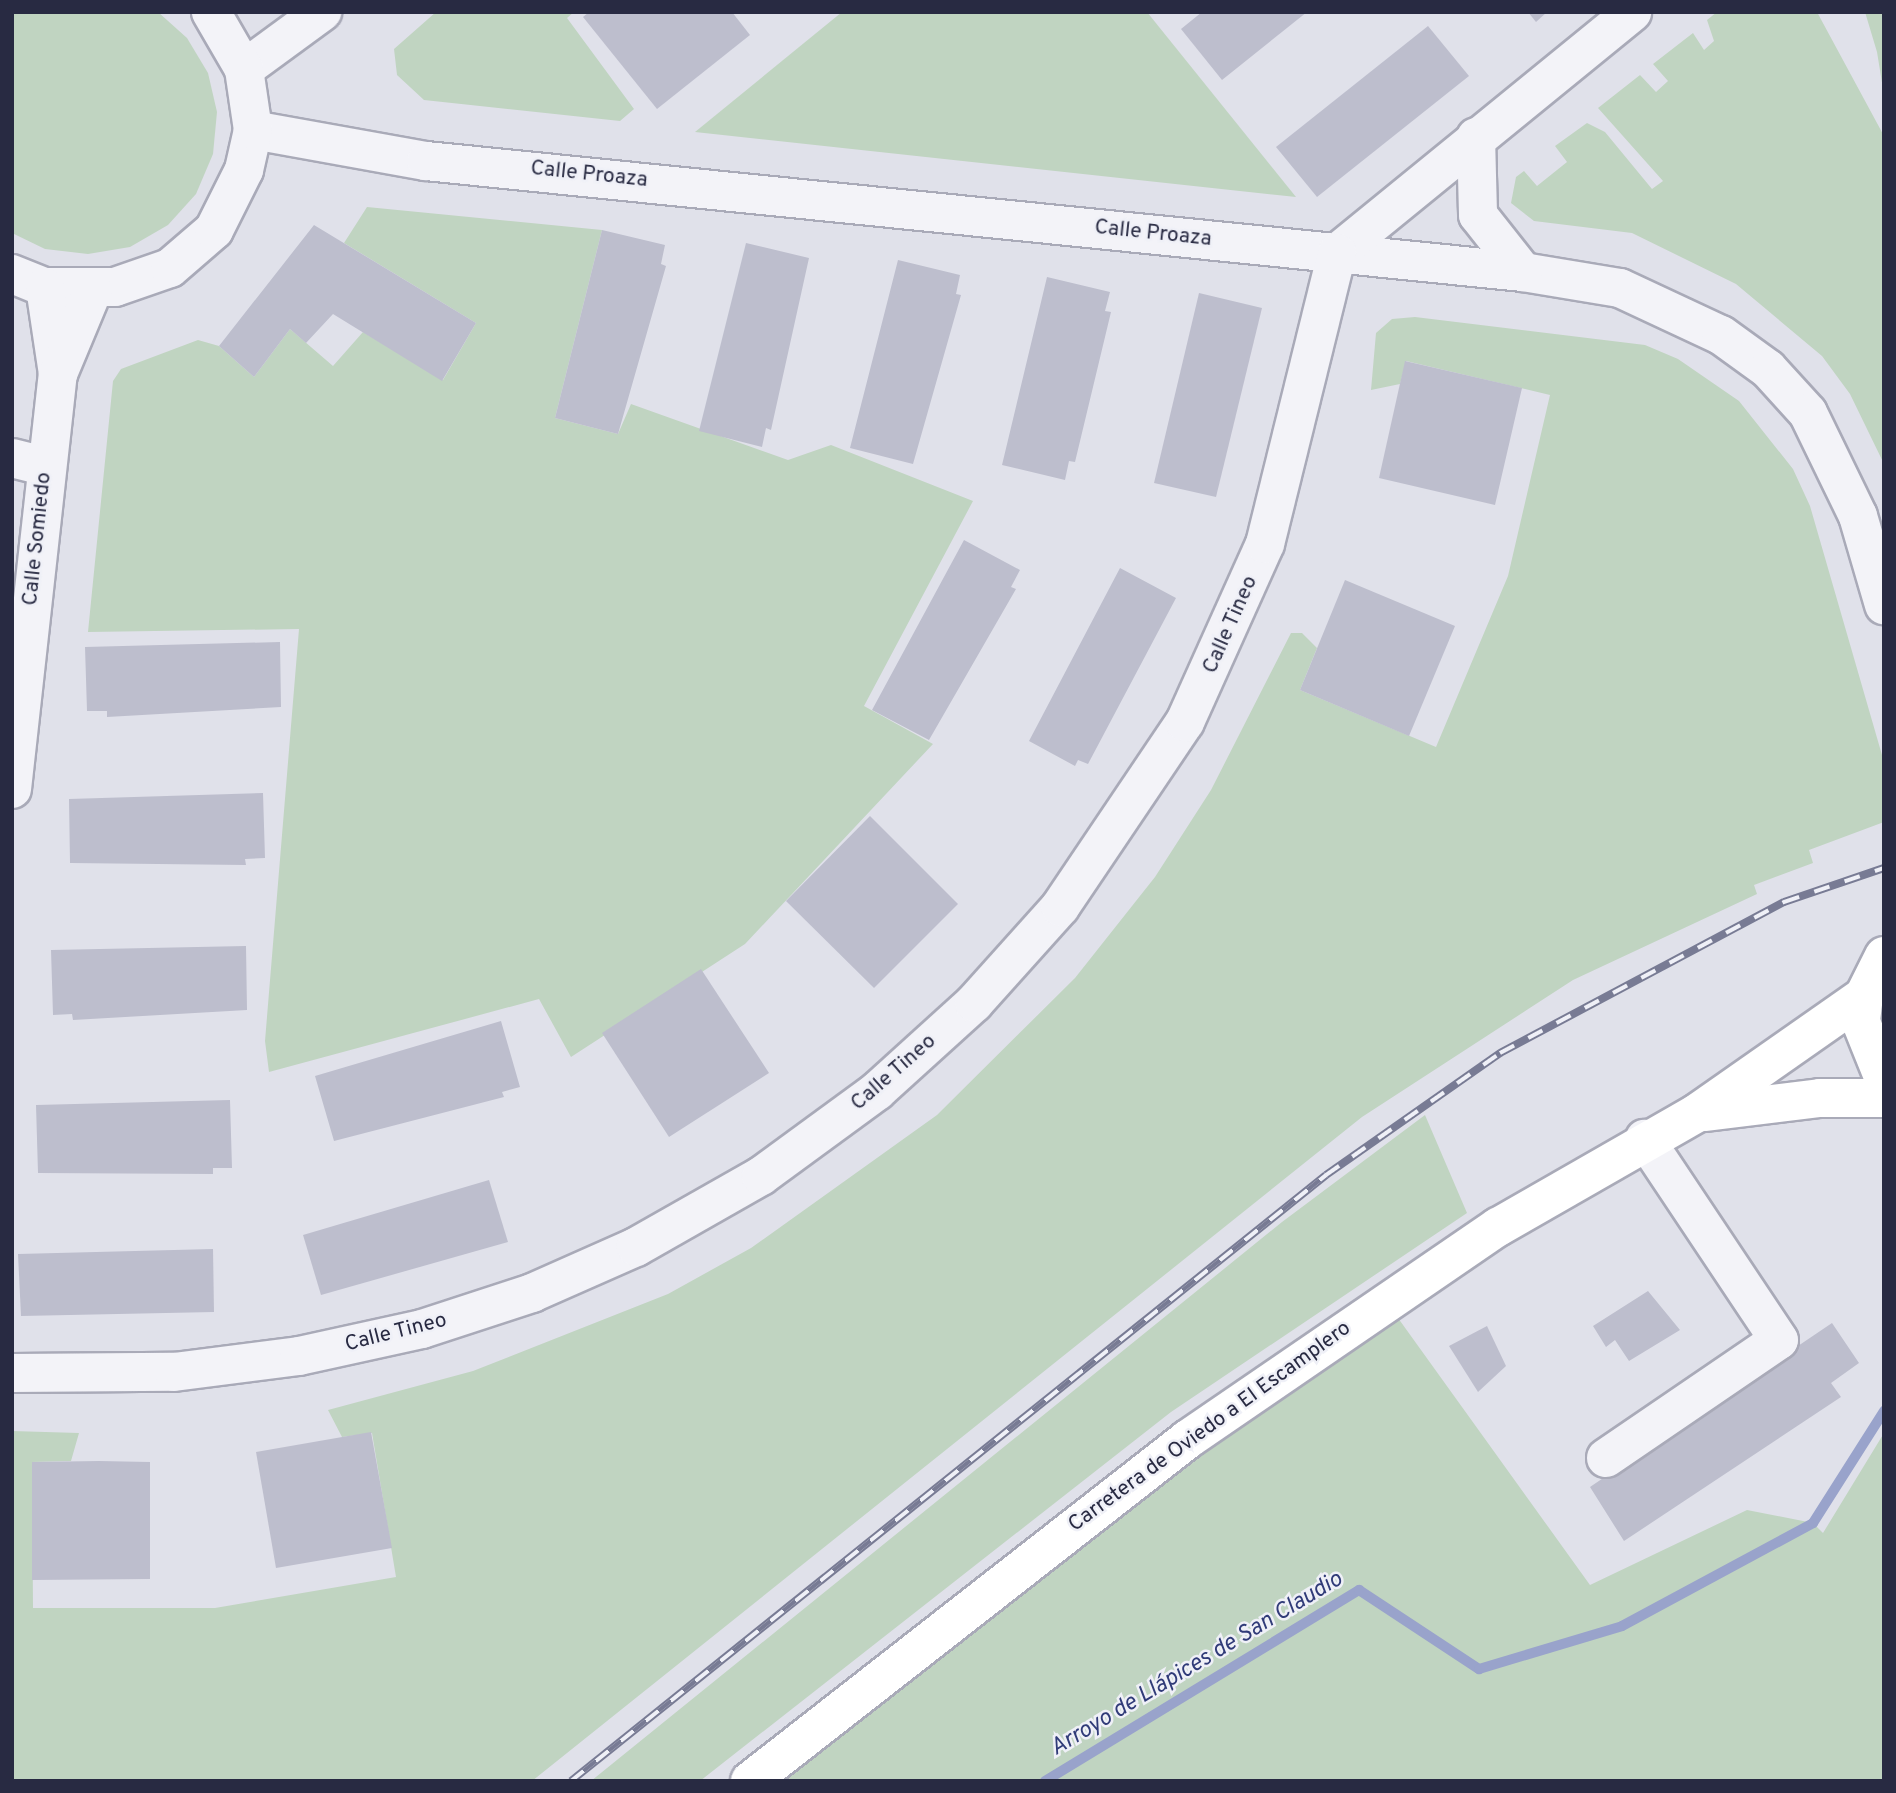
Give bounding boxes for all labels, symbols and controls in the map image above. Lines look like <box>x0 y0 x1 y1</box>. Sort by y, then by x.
street label: Calle Proaza <box>529 156 649 194</box>
street label: Calle Proaza <box>1093 215 1213 253</box>
street label: Calle Somiedo <box>18 471 58 607</box>
street label: Calle Tineo <box>1198 572 1264 678</box>
street label: Calle Tineo <box>846 1029 942 1117</box>
street label: Calle Tineo <box>342 1308 450 1358</box>
street label: Carretera de Oviedo a El Escamplero <box>1064 1316 1356 1538</box>
water label: Arroyo de Llápices de San Claudio <box>1046 1567 1348 1763</box>

